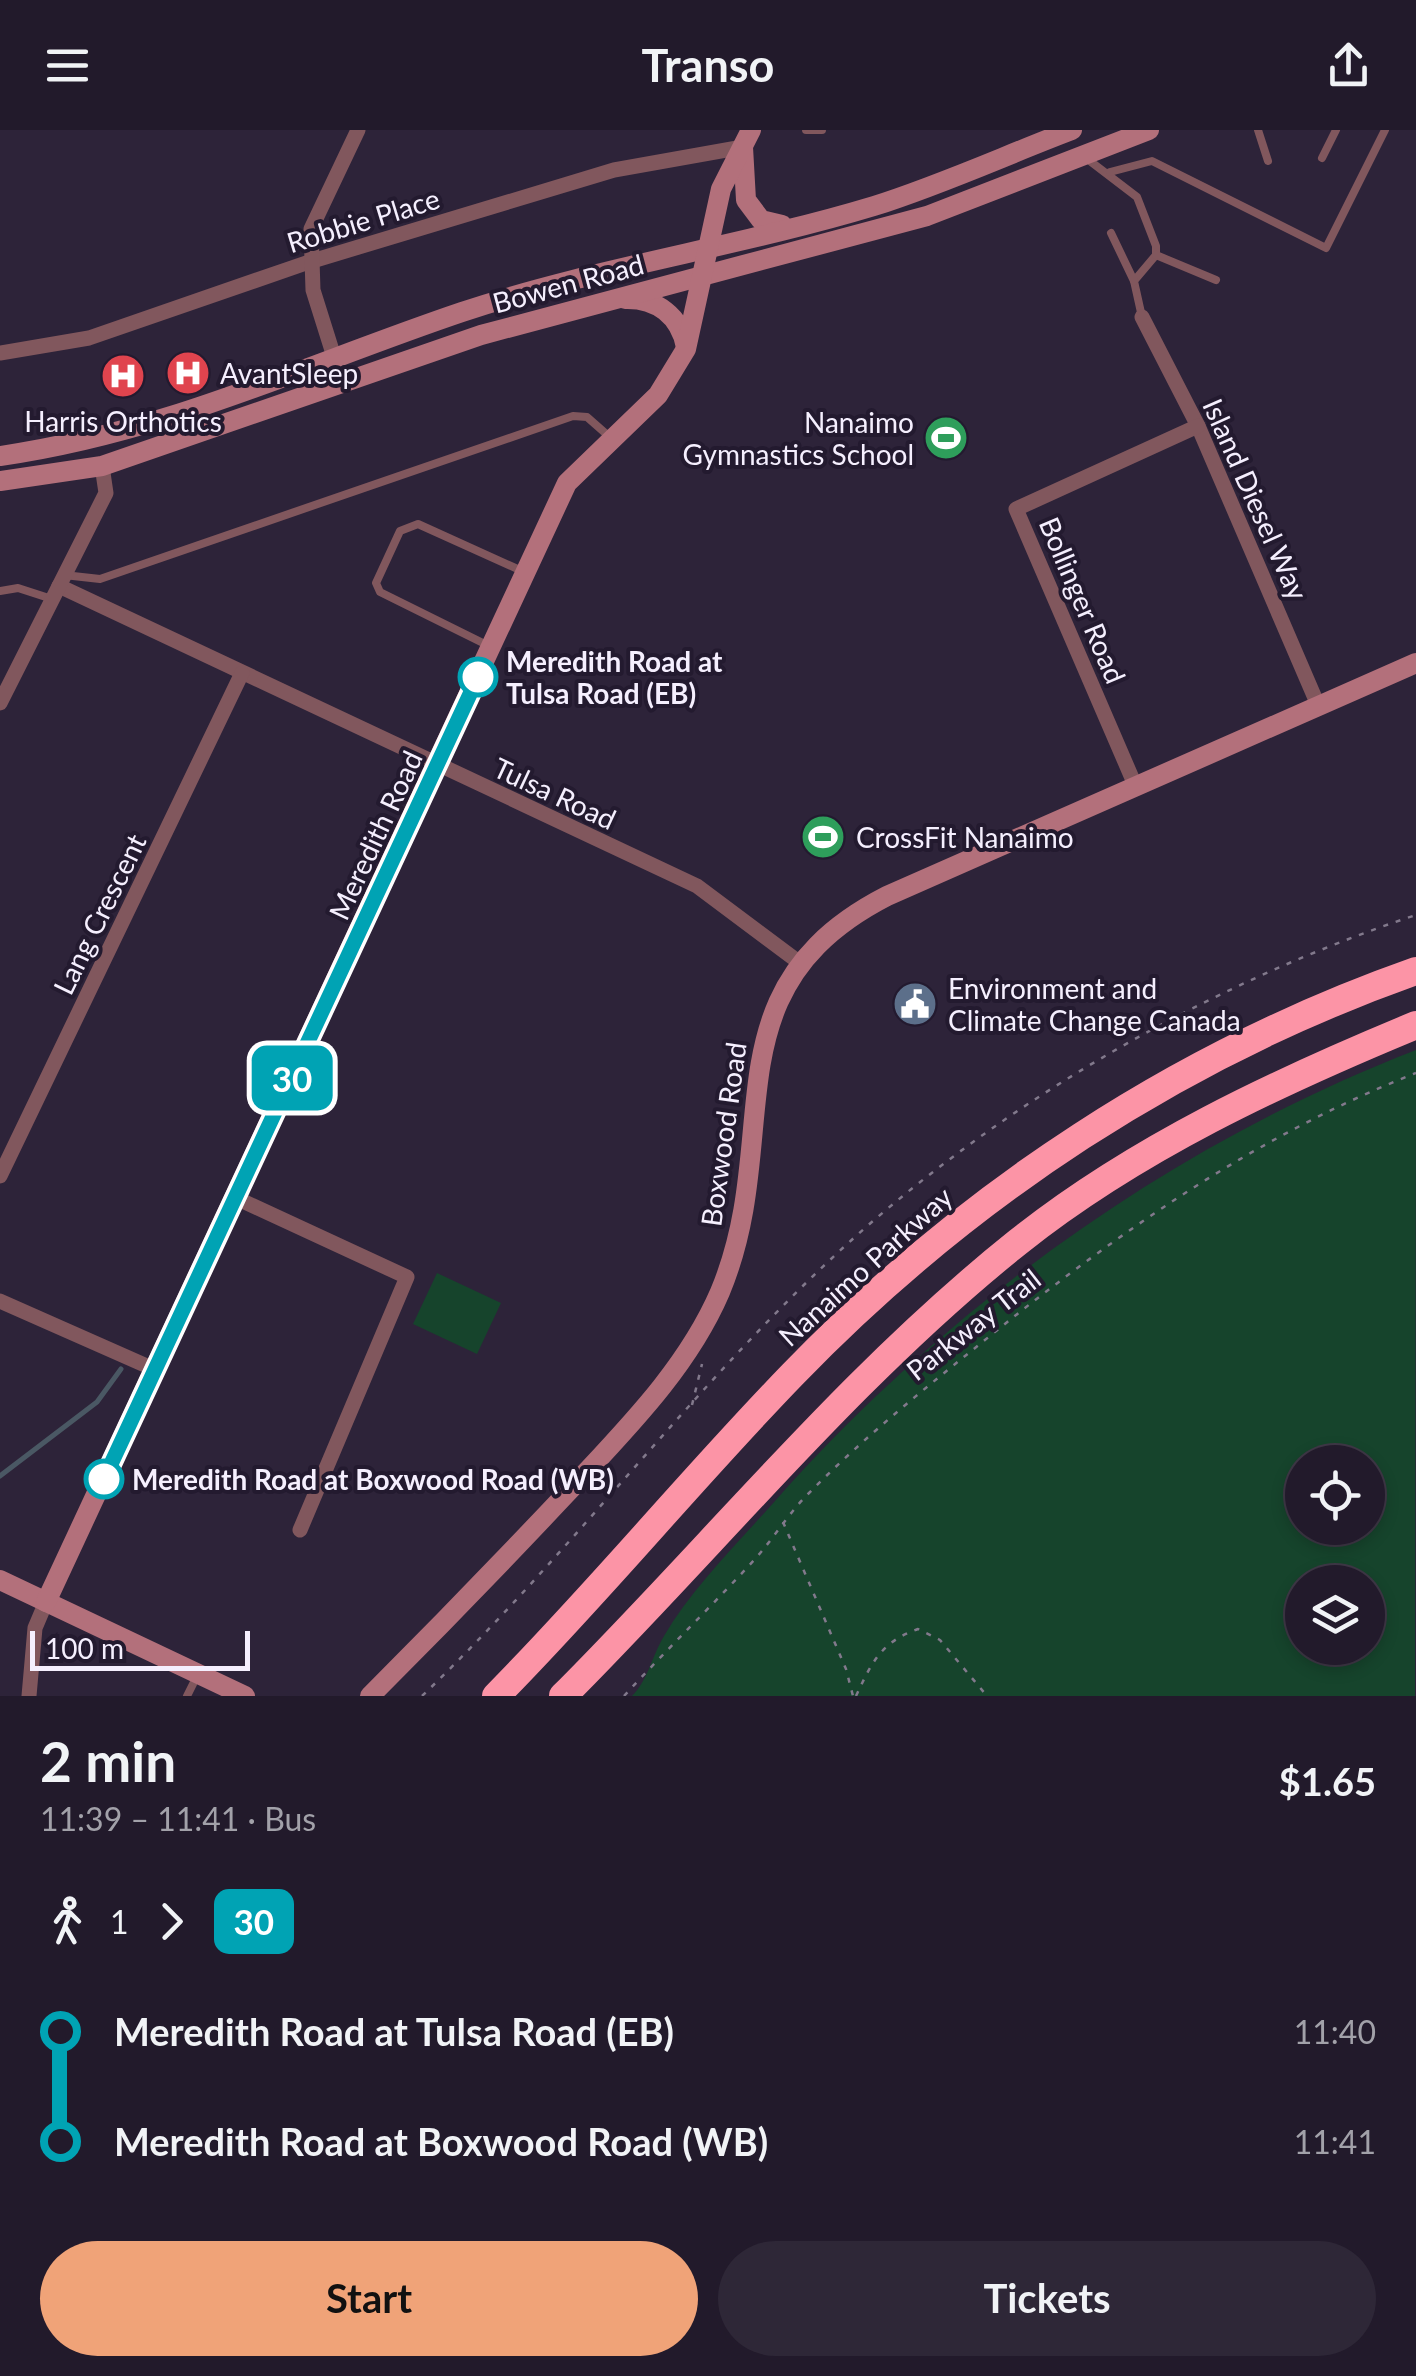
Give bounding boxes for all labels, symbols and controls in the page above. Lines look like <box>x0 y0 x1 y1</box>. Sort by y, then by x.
icon: menu <box>40 38 95 93</box>
text: Transo <box>642 38 774 92</box>
icon: share <box>1321 38 1376 93</box>
street label: Robbie Place <box>283 181 443 259</box>
street label: Bowen Road <box>489 247 647 319</box>
hospital icon: AvantSleep <box>165 350 211 396</box>
hospital icon: Harris Orthotics <box>100 353 146 399</box>
place label: AvantSleep <box>220 356 358 390</box>
street label: Island Diesel Way <box>1196 393 1316 605</box>
place label: Harris Orthotics <box>24 404 222 438</box>
place label: Nanaimo Gymnastics School <box>683 405 914 471</box>
sports icon: Nanaimo Gymnastics School <box>923 415 969 461</box>
street label: Bollinger Road <box>1033 512 1133 688</box>
place label: Meredith Road at Tulsa Road (EB) <box>506 644 723 710</box>
marker: Meredith Road at Tulsa Road (EB) <box>459 658 497 696</box>
street label: Meredith Road <box>321 745 429 925</box>
street label: Tulsa Road <box>488 750 622 836</box>
sports icon: CrossFit Nanaimo <box>800 814 846 860</box>
place label: CrossFit Nanaimo <box>856 820 1074 854</box>
street label: Lang Crescent <box>46 828 152 1000</box>
place label: Environment and Climate Change Canada <box>948 971 1241 1037</box>
public building icon: Environment and Climate Change Canada <box>892 981 938 1027</box>
street label: Boxwood Road <box>693 1040 753 1228</box>
line badge: 30 <box>247 1046 337 1110</box>
text: 30 <box>272 1057 312 1099</box>
street label: Nanaimo Parkway <box>771 1179 959 1353</box>
street label: Parkway Trail <box>899 1261 1047 1387</box>
map controls <box>1285 1445 1385 1665</box>
button: locate <box>1285 1445 1385 1545</box>
marker: Meredith Road at Boxwood Road (WB) <box>85 1460 123 1498</box>
place label: Meredith Road at Boxwood Road (WB) <box>132 1462 614 1496</box>
button: layers <box>1285 1565 1385 1665</box>
scale bar <box>30 1626 250 1670</box>
text: 100 m <box>45 1631 124 1665</box>
text: 2 min <box>40 1728 176 1794</box>
text: $1.65 <box>1279 1758 1376 1804</box>
text: 11:39 – 11:41 · Bus <box>40 1799 316 1838</box>
icon: walk <box>40 1894 95 1949</box>
icon: forward <box>144 1894 199 1949</box>
text: 30 <box>234 1900 274 1942</box>
text: 1 <box>110 1902 129 1941</box>
text: Meredith Road at Tulsa Road (EB) <box>114 2008 674 2054</box>
text: 11:40 <box>1294 2012 1376 2051</box>
text: Meredith Road at Boxwood Road (WB) <box>114 2118 768 2164</box>
text: 11:41 <box>1294 2122 1376 2161</box>
button: Start <box>40 2241 698 2356</box>
button: Tickets <box>718 2241 1376 2356</box>

